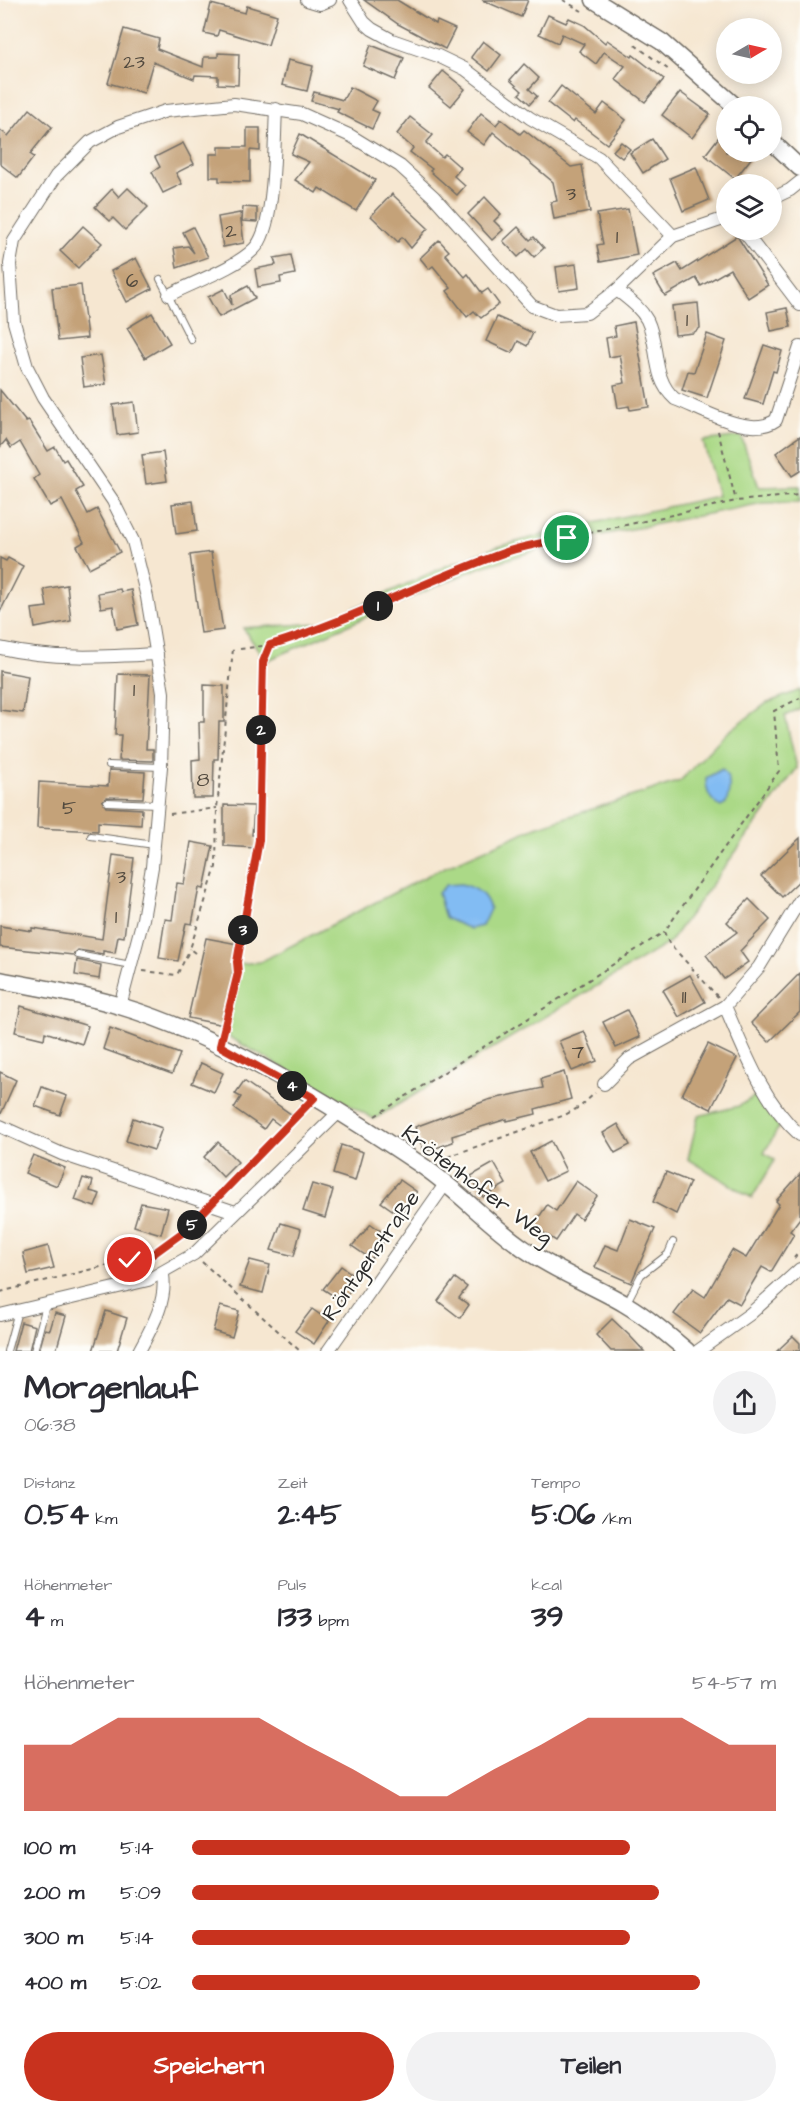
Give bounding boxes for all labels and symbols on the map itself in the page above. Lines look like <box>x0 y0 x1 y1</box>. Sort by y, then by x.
north arrow <box>716 18 782 84</box>
house number: 23 <box>123 48 145 76</box>
house number: 3 <box>566 180 576 208</box>
house number: 2 <box>225 217 237 245</box>
house number: 1 <box>616 223 619 251</box>
house number: 6 <box>126 267 139 295</box>
house number: 1 <box>686 306 689 334</box>
pin <box>541 512 592 563</box>
pin: 1 <box>363 591 393 621</box>
house number: 1 <box>133 676 136 704</box>
pin: 2 <box>246 715 276 745</box>
house number: 8 <box>197 766 210 794</box>
house number: 5 <box>62 794 76 822</box>
house number: 3 <box>116 863 126 891</box>
house number: 1 <box>115 903 118 931</box>
pin: 3 <box>228 915 258 945</box>
house number: 11 <box>681 983 687 1011</box>
house number: 7 <box>572 1038 584 1066</box>
pin: 4 <box>277 1071 307 1101</box>
street label: Krötenhofer Weg <box>394 1118 559 1253</box>
street label: Röntgenstraße <box>315 1184 429 1328</box>
pin: 5 <box>177 1210 207 1240</box>
pin <box>104 1234 155 1285</box>

